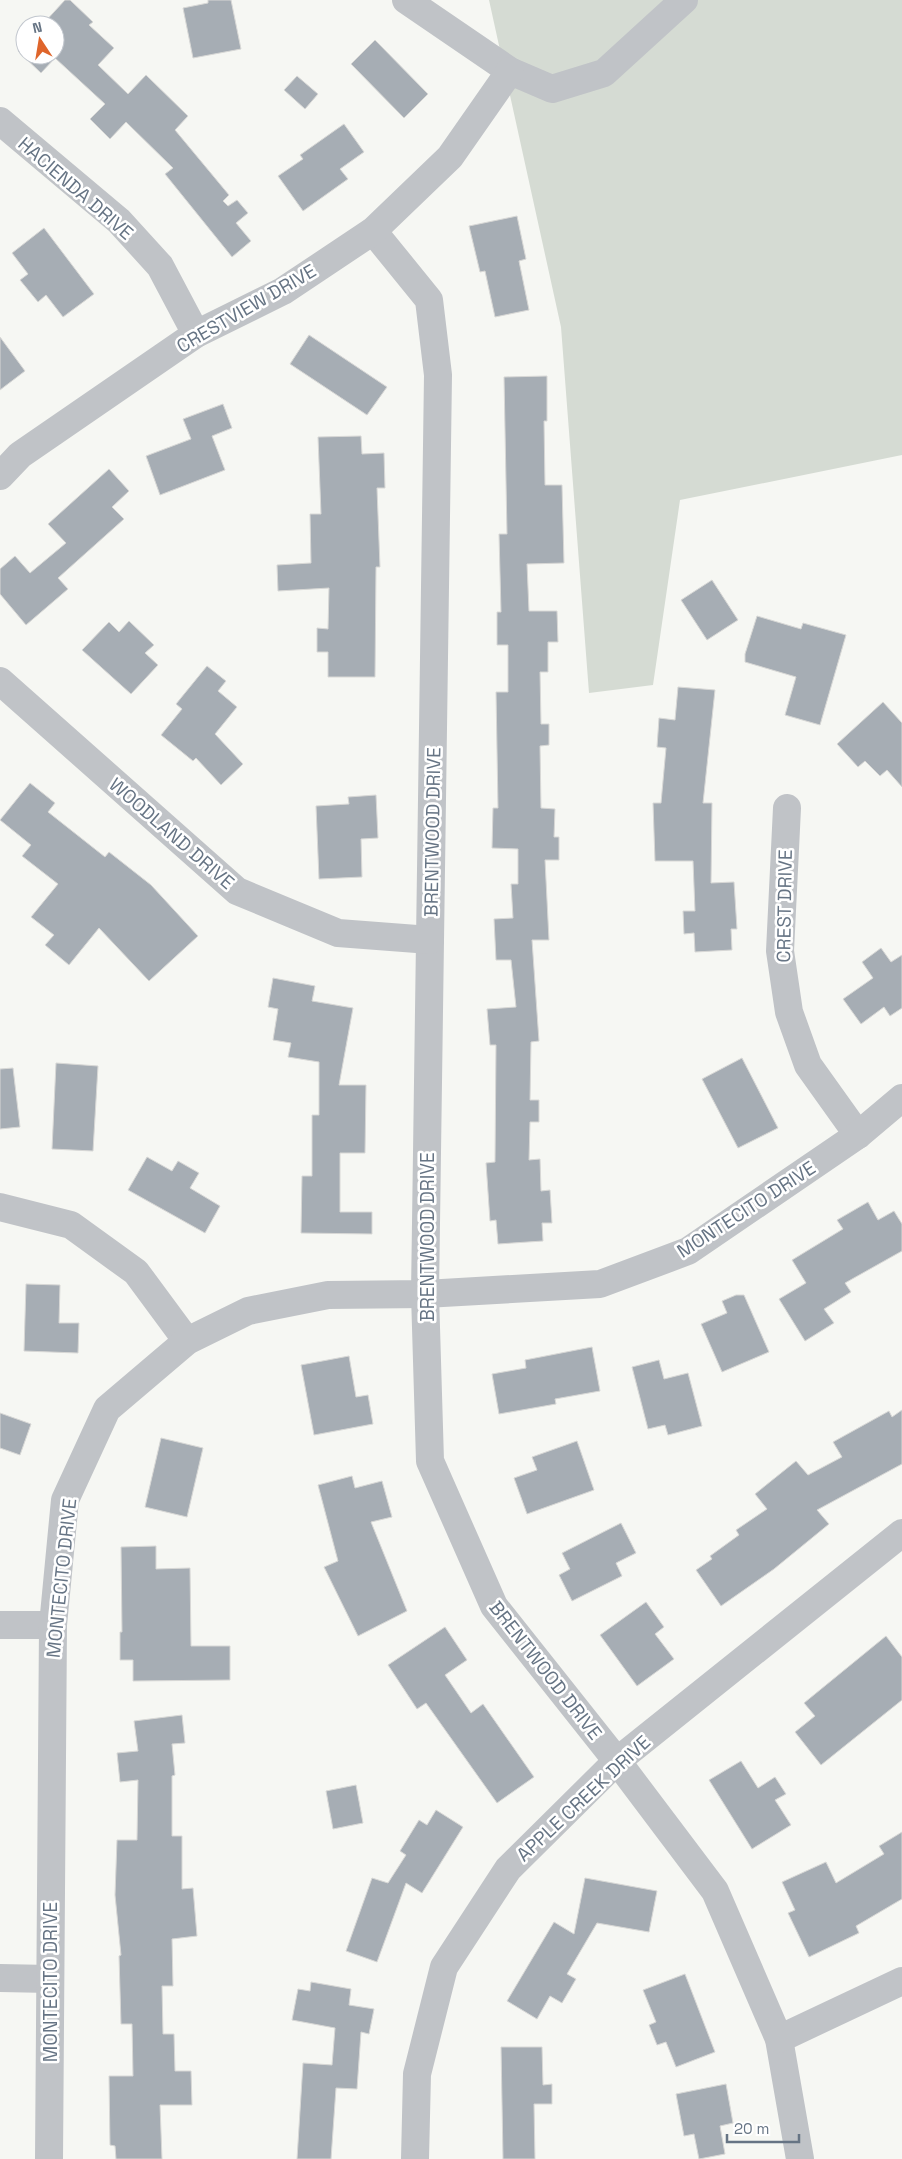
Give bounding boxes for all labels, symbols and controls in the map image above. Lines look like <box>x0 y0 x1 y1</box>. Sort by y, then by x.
north arrow <box>15 15 65 65</box>
text: N <box>31 18 44 37</box>
street label: HACIENDA DRIVE <box>13 131 139 245</box>
street label: CRESTVIEW DRIVE <box>172 258 321 359</box>
street label: BRENTWOOD DRIVE <box>419 747 446 917</box>
street label: WOODLAND DRIVE <box>104 772 240 895</box>
street label: CREST DRIVE <box>771 849 798 963</box>
street label: BRENTWOOD DRIVE <box>415 1152 440 1322</box>
street label: MONTECITO DRIVE <box>672 1155 820 1264</box>
street label: MONTECITO DRIVE <box>41 1497 82 1659</box>
street label: BRENTWOOD DRIVE <box>484 1596 608 1745</box>
street label: APPLE CREEK DRIVE <box>511 1730 656 1867</box>
street label: MONTECITO DRIVE <box>38 1902 63 2062</box>
scale bar <box>727 2112 800 2144</box>
text: 20 m <box>734 2119 769 2138</box>

